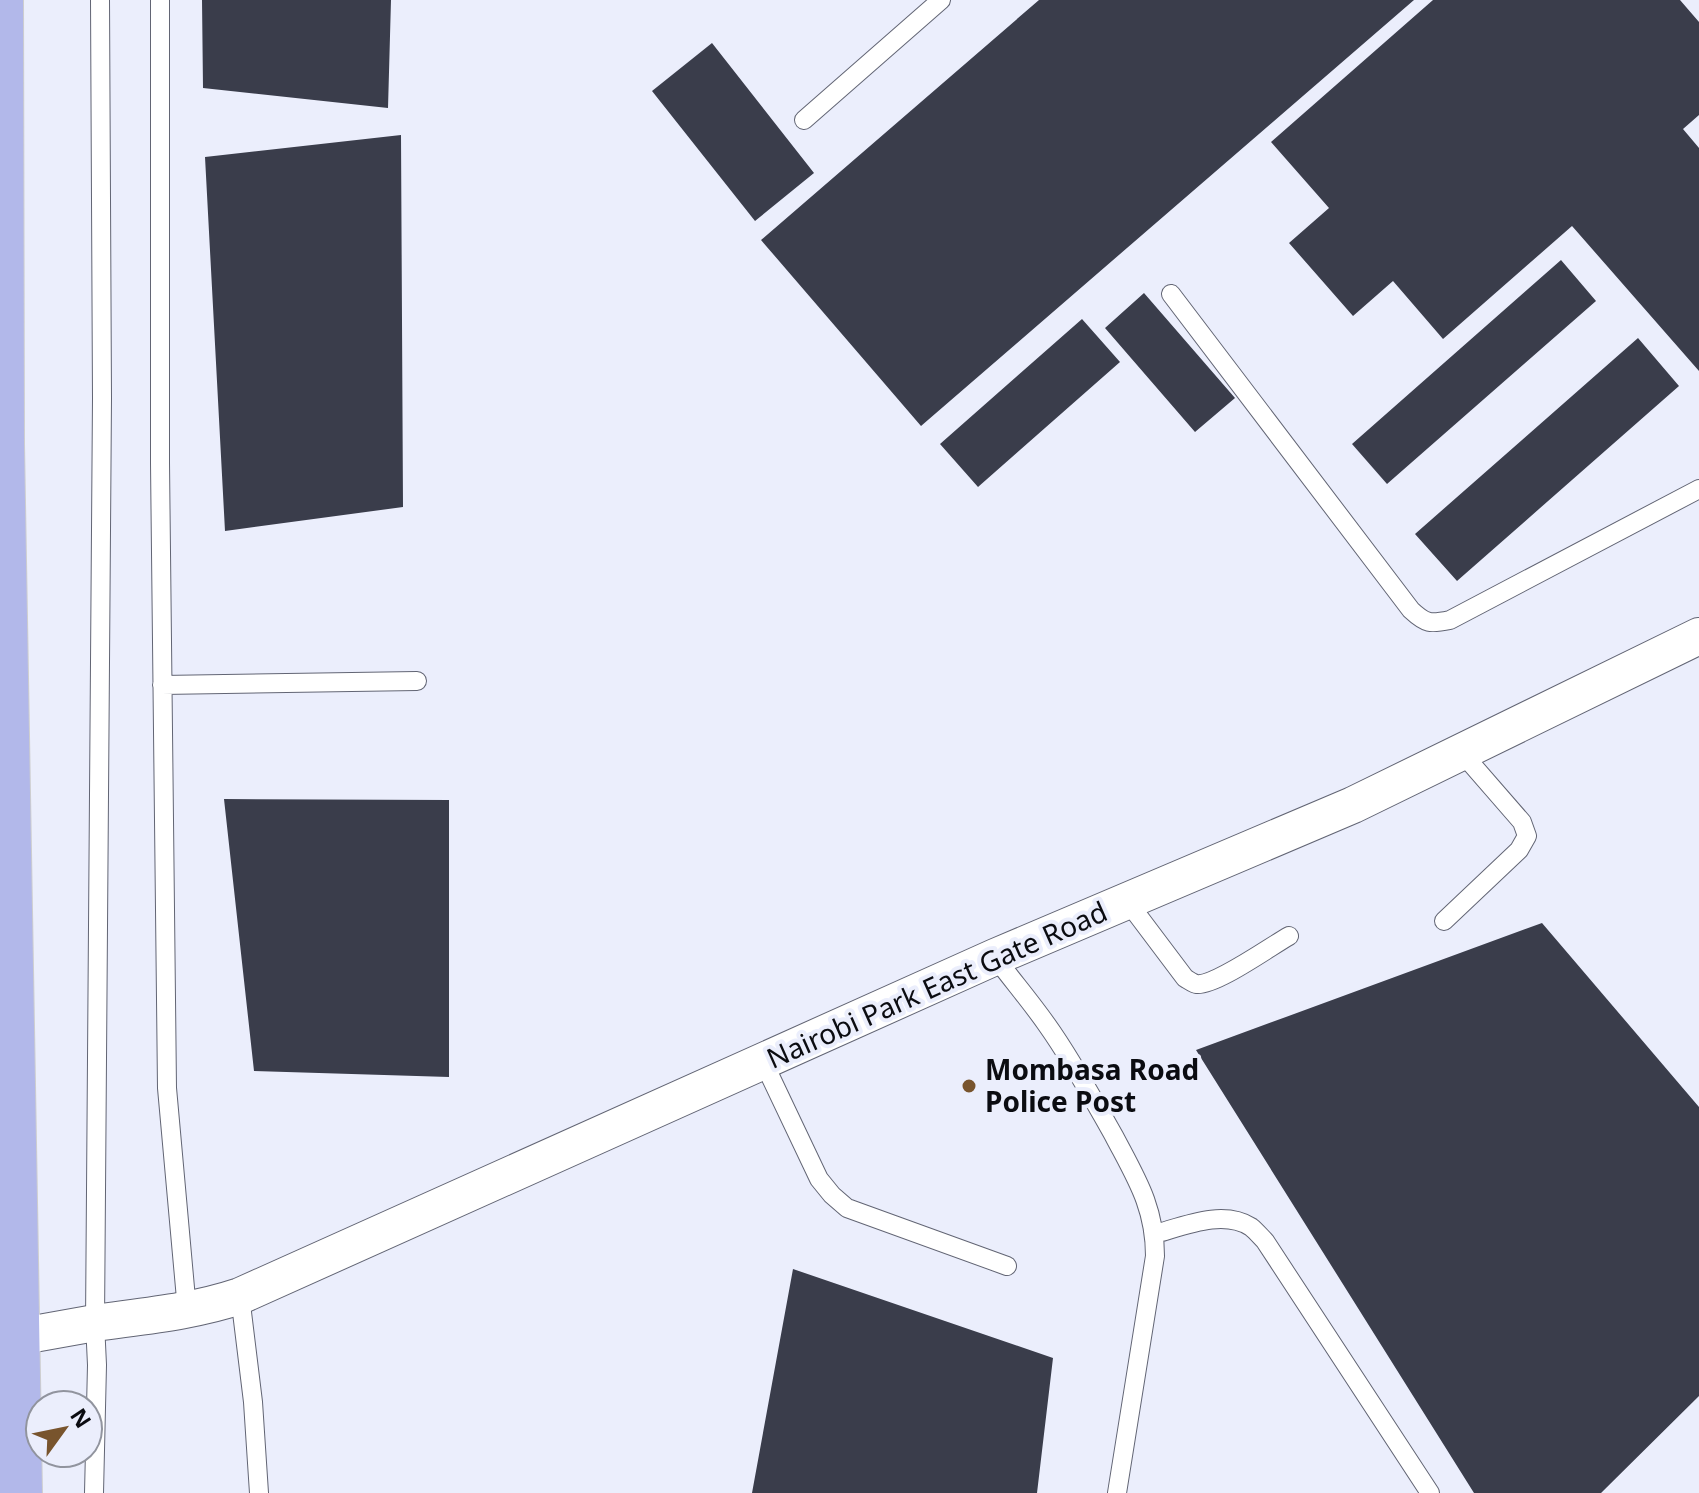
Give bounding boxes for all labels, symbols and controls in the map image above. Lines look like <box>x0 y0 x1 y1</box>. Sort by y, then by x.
street label: Nairobi Park East Gate Road <box>760 892 1113 1076</box>
place label: Mombasa Road Police Post <box>985 1050 1199 1120</box>
marker: Mombasa Road Police Post <box>960 1077 978 1095</box>
north arrow <box>24 1389 104 1469</box>
text: N <box>64 1402 99 1433</box>

